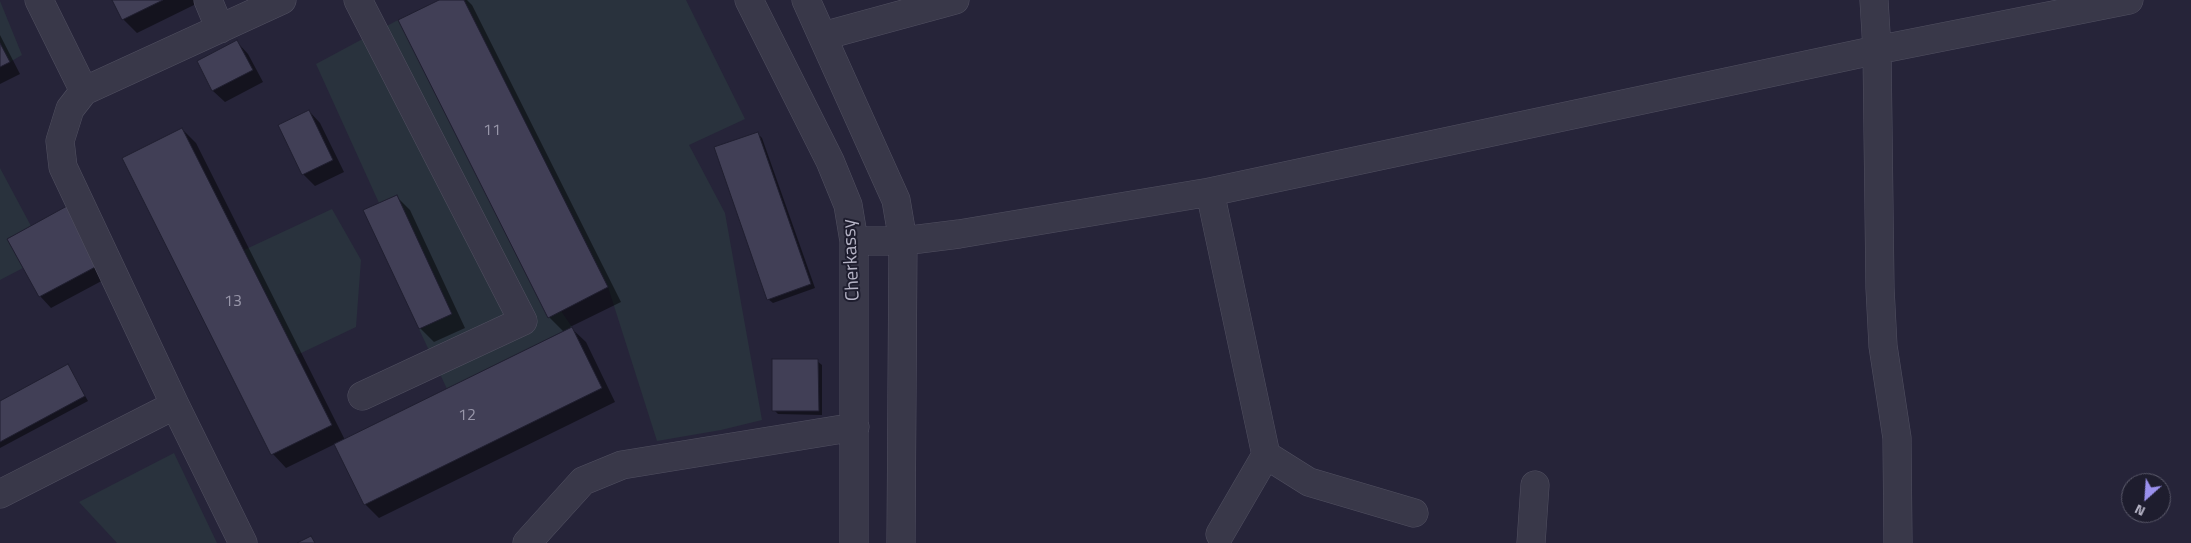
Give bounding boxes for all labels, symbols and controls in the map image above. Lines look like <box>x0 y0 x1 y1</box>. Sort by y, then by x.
house number: 11 <box>483 121 501 141</box>
street label: Cherkassy <box>838 218 866 302</box>
house number: 13 <box>224 292 242 312</box>
house number: 12 <box>458 406 476 426</box>
north arrow <box>2121 473 2171 523</box>
text: N <box>2131 499 2149 523</box>

